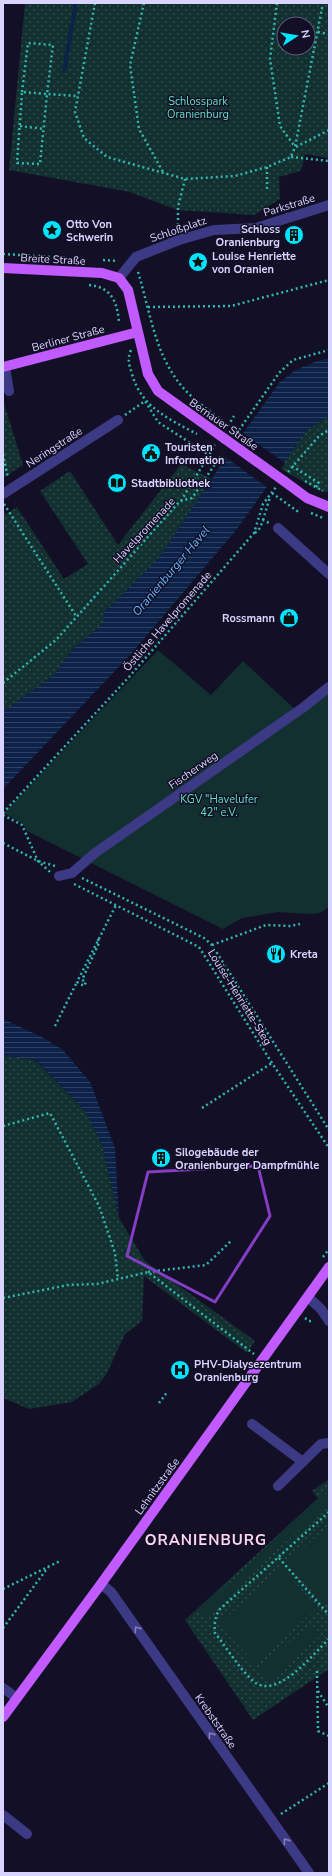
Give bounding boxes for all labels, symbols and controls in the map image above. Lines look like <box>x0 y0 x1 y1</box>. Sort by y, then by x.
north arrow <box>276 16 316 56</box>
text: N <box>297 28 313 40</box>
park label: Schlosspark Oranienburg <box>167 94 229 122</box>
street label: Parkstraße <box>261 190 317 220</box>
street label: Schloßplatz <box>148 213 208 246</box>
place label: Otto Von Schwerin <box>66 217 113 245</box>
place icon: Otto Von Schwerin <box>41 219 63 241</box>
place label: Schloss Oranienburg <box>216 222 280 250</box>
building icon: Schloss Oranienburg <box>283 224 305 246</box>
place label: Louise Henriette von Oranien <box>211 249 296 277</box>
street label: Breite Straße <box>20 250 86 269</box>
place icon: Louise Henriette von Oranien <box>187 251 209 273</box>
street label: Berliner Straße <box>30 322 106 355</box>
street label: Bernauer Straße <box>186 395 261 454</box>
street label: Neringstraße <box>23 423 86 471</box>
place label: Touristen Information <box>165 440 225 468</box>
public building icon: Touristen Information <box>140 442 162 464</box>
library icon: Stadtbibliothek <box>106 472 128 494</box>
place label: Stadtbibliothek <box>131 476 211 491</box>
street label: Havelpromenade <box>110 494 179 566</box>
water label: Oranienburger Havel <box>129 522 214 619</box>
street label: Östliche Havelpromenade <box>120 568 215 675</box>
shop icon: Rossmann <box>278 607 300 629</box>
place label: Rossmann <box>222 611 275 626</box>
street label: Fischerweg <box>166 748 221 793</box>
park label: KGV "Havelufer 42" e.V. <box>180 792 258 820</box>
restaurant icon: Kreta <box>265 943 287 965</box>
street label: Louise-Henriette-Steg <box>204 947 275 1048</box>
place label: Kreta <box>290 947 318 962</box>
place label: Silogebäude der Oranienburger Dampfmühle <box>175 1145 319 1173</box>
building icon: Silogebäude der Oranienburger Dampfmühle <box>150 1147 172 1169</box>
place label: PHV-Dialysezentrum Oranienburg <box>194 1357 301 1385</box>
hospital icon: PHV-Dialysezentrum Oranienburg <box>169 1359 191 1381</box>
street label: Lehnitzstraße <box>132 1455 183 1518</box>
district label: ORANIENBURG <box>145 1530 267 1550</box>
one-way arrow <box>135 1626 142 1633</box>
street label: Krebststraße <box>191 1691 240 1752</box>
one-way arrow <box>209 1732 216 1739</box>
one-way arrow <box>283 1838 291 1845</box>

